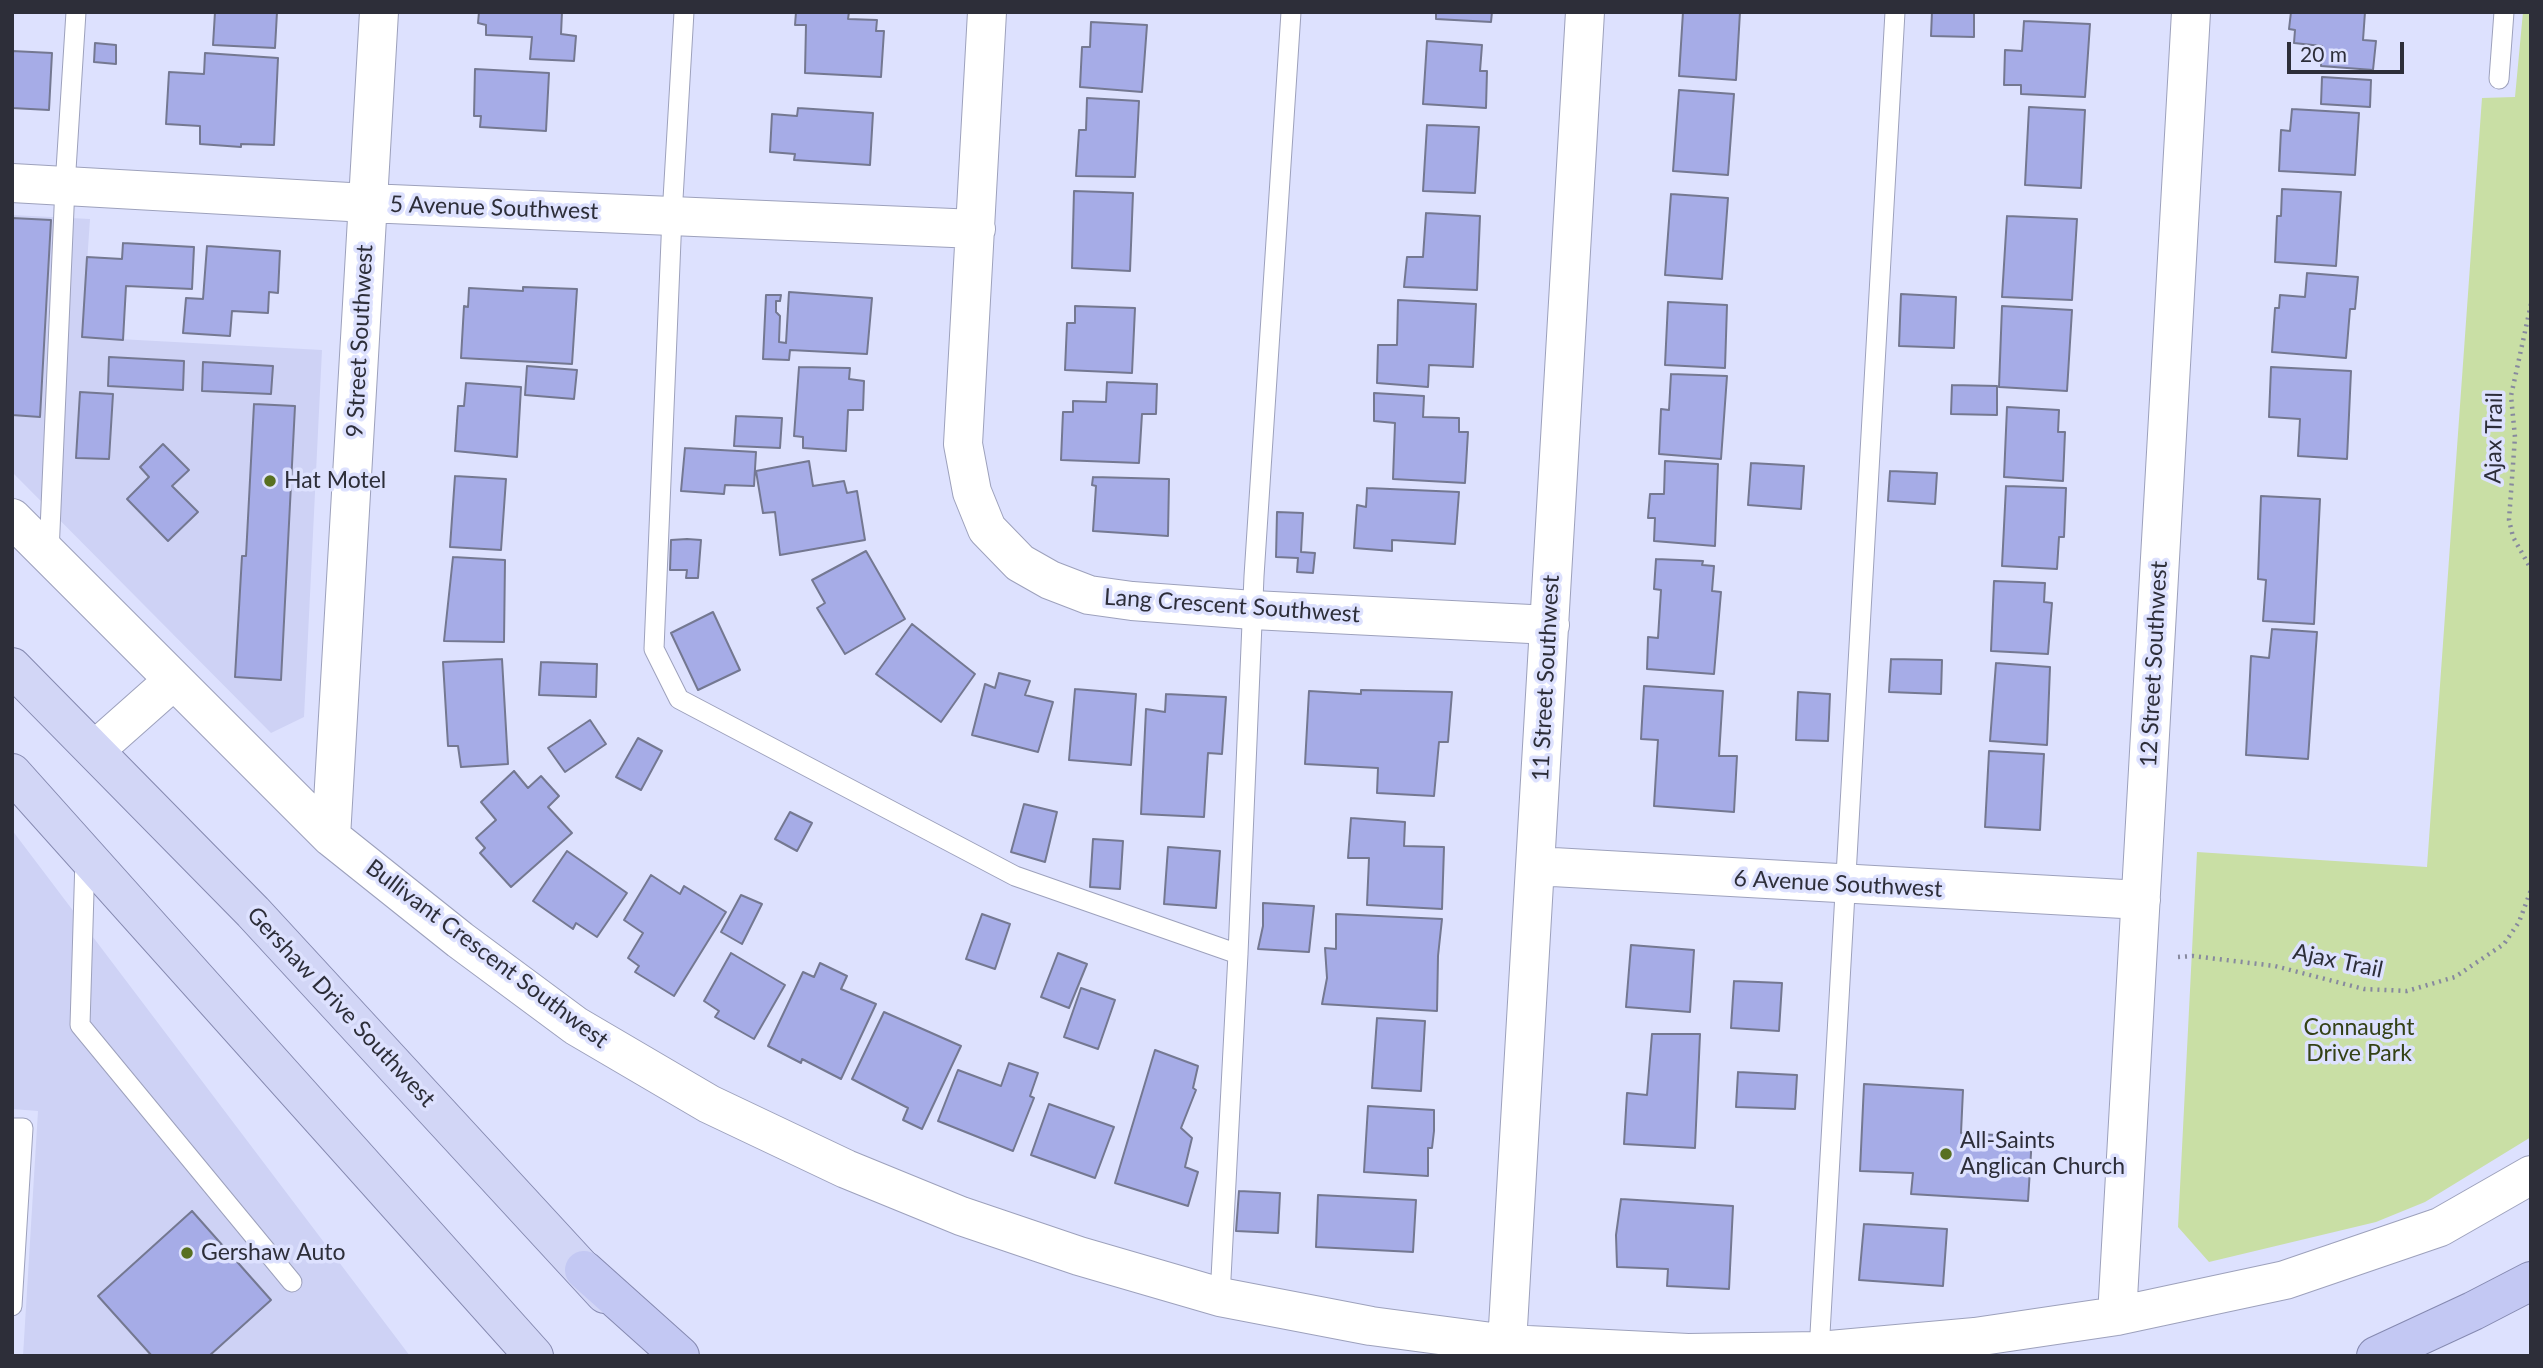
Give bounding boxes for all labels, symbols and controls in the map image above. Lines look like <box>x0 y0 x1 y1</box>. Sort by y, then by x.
scale bar <box>2291 28 2408 72</box>
text: 20 m <box>2300 41 2347 66</box>
street label: 5 Avenue Southwest <box>389 191 599 225</box>
street label: 9 Street Southwest <box>341 244 379 438</box>
street label: Ajax Trail <box>2479 392 2509 484</box>
place label: Hat Motel <box>284 467 386 495</box>
marker: Hat Motel <box>262 473 278 489</box>
street label: 12 Street Southwest <box>2135 560 2173 768</box>
street label: 11 Street Southwest <box>1527 574 1565 782</box>
street label: Lang Crescent Southwest <box>1103 583 1361 629</box>
street label: Bullivant Crescent Southwest <box>360 854 614 1054</box>
street label: 6 Avenue Southwest <box>1733 865 1943 903</box>
street label: Gershaw Drive Southwest <box>241 901 441 1113</box>
street label: Ajax Trail <box>2290 938 2386 984</box>
park label: Connaught Drive Park <box>2304 1014 2414 1068</box>
place label: All-Saints Anglican Church <box>1960 1127 2125 1181</box>
marker: All-Saints Anglican Church <box>1938 1146 1954 1162</box>
place label: Gershaw Auto <box>201 1239 346 1267</box>
marker: Gershaw Auto <box>179 1245 195 1261</box>

